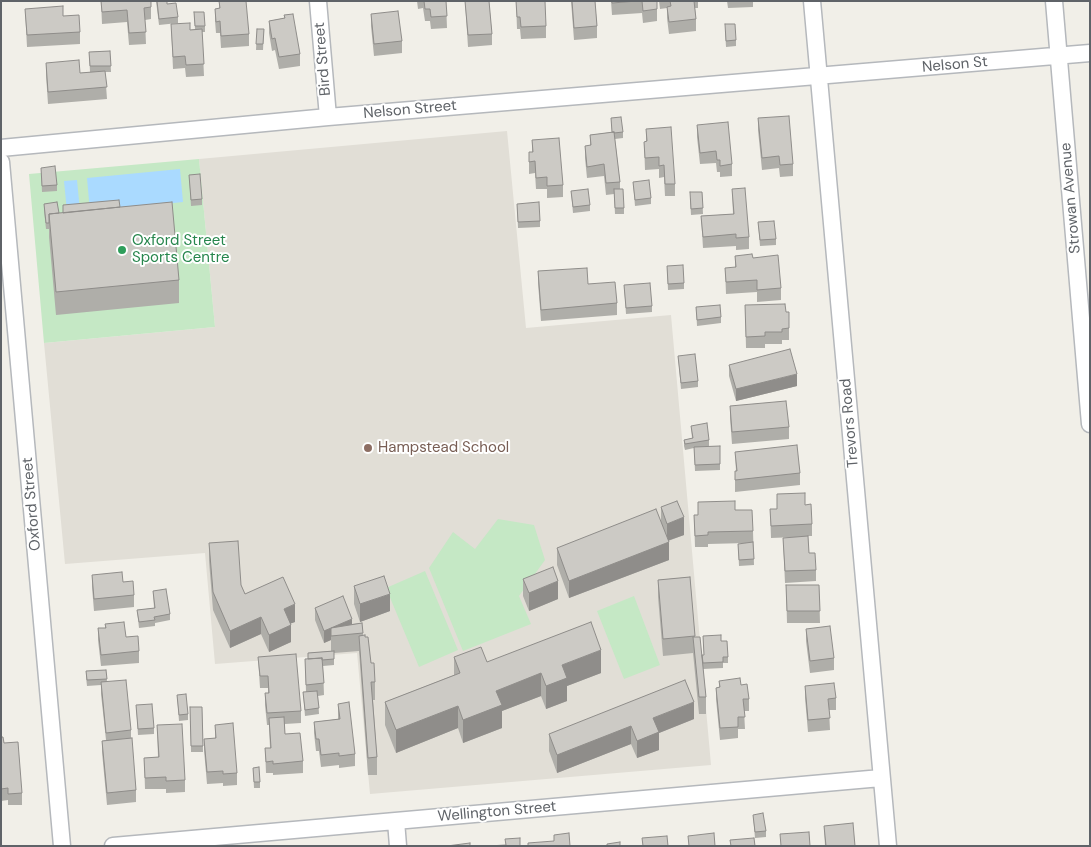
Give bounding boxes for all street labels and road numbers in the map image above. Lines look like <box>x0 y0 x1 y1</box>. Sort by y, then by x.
street label: Bird Street <box>311 21 335 97</box>
street label: Nelson St <box>921 53 989 77</box>
street label: Nelson Street <box>363 97 457 123</box>
street label: Strowan Avenue <box>1057 142 1085 254</box>
street label: Trevors Road <box>837 378 863 468</box>
street label: Oxford Street <box>19 456 45 552</box>
street label: Wellington Street <box>437 798 557 826</box>

